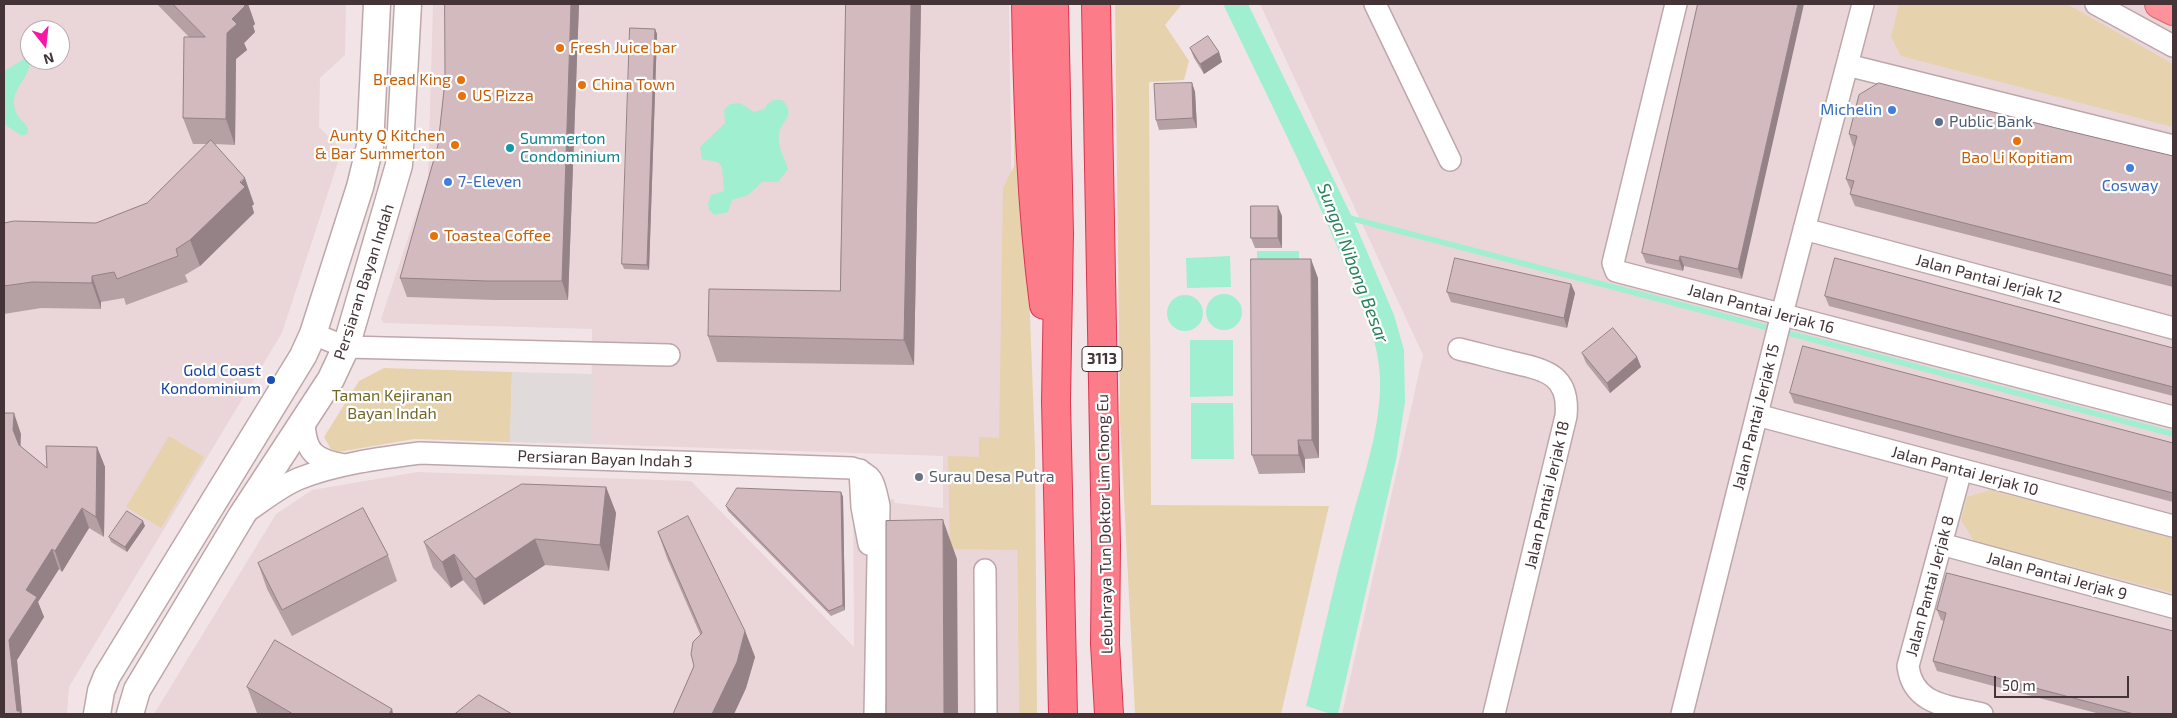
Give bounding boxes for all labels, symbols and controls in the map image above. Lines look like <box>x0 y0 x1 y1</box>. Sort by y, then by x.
north arrow <box>20 20 70 70</box>
place label: Fresh Juice bar <box>570 38 677 58</box>
marker: Fresh Juice bar <box>554 42 566 54</box>
text: N <box>42 49 56 69</box>
place label: Bread King <box>373 70 451 90</box>
marker: Bread King <box>455 74 467 86</box>
place label: China Town <box>592 75 675 95</box>
marker: China Town <box>576 79 588 91</box>
place label: US Pizza <box>472 86 534 106</box>
marker: US Pizza <box>456 90 468 102</box>
place label: Michelin <box>1820 100 1882 120</box>
marker: Michelin <box>1886 104 1898 116</box>
place label: Public Bank <box>1949 112 2033 132</box>
marker: Public Bank <box>1933 116 1945 128</box>
place label: Aunty Q Kitchen & Bar Summerton <box>315 126 445 164</box>
place label: Summerton Condominium <box>520 129 620 167</box>
marker: Bao Li Kopitiam <box>2011 135 2023 147</box>
marker: Aunty Q Kitchen & Bar Summerton <box>449 139 461 151</box>
marker: Summerton Condominium <box>504 142 516 154</box>
place label: Bao Li Kopitiam <box>1961 148 2073 168</box>
marker: Cosway <box>2124 162 2136 174</box>
place label: 7-Eleven <box>458 172 522 192</box>
marker: 7-Eleven <box>442 176 454 188</box>
place label: Cosway <box>2102 176 2158 196</box>
water label: Sungai Nibong Besar <box>1313 180 1393 346</box>
street label: Persiaran Bayan Indah <box>330 202 398 362</box>
place label: Toastea Coffee <box>444 226 551 246</box>
marker: Toastea Coffee <box>428 230 440 242</box>
street label: Jalan Pantai Jerjak 12 <box>1914 250 2064 308</box>
street label: Jalan Pantai Jerjak 16 <box>1686 280 1836 338</box>
street label: Jalan Pantai Jerjak 15 <box>1728 342 1784 492</box>
road number: 3113 <box>1082 346 1122 372</box>
place label: Gold Coast Kondominium <box>161 361 261 399</box>
marker: Gold Coast Kondominium <box>265 374 277 386</box>
park label: Taman Kejiranan Bayan Indah <box>332 386 452 424</box>
street label: Lebuhraya Tun Doktor Lim Chong Eu <box>1093 394 1117 654</box>
street label: Jalan Pantai Jerjak 18 <box>1521 419 1573 571</box>
street label: Jalan Pantai Jerjak 10 <box>1889 442 2041 500</box>
street label: Persiaran Bayan Indah 3 <box>517 446 693 472</box>
place label: Surau Desa Putra <box>929 467 1055 487</box>
marker: Surau Desa Putra <box>913 471 925 483</box>
street label: Jalan Pantai Jerjak 8 <box>1902 513 1958 659</box>
street label: Jalan Pantai Jerjak 9 <box>1985 548 2129 604</box>
scale bar <box>1997 666 2132 698</box>
text: 50 m <box>2002 676 2036 694</box>

